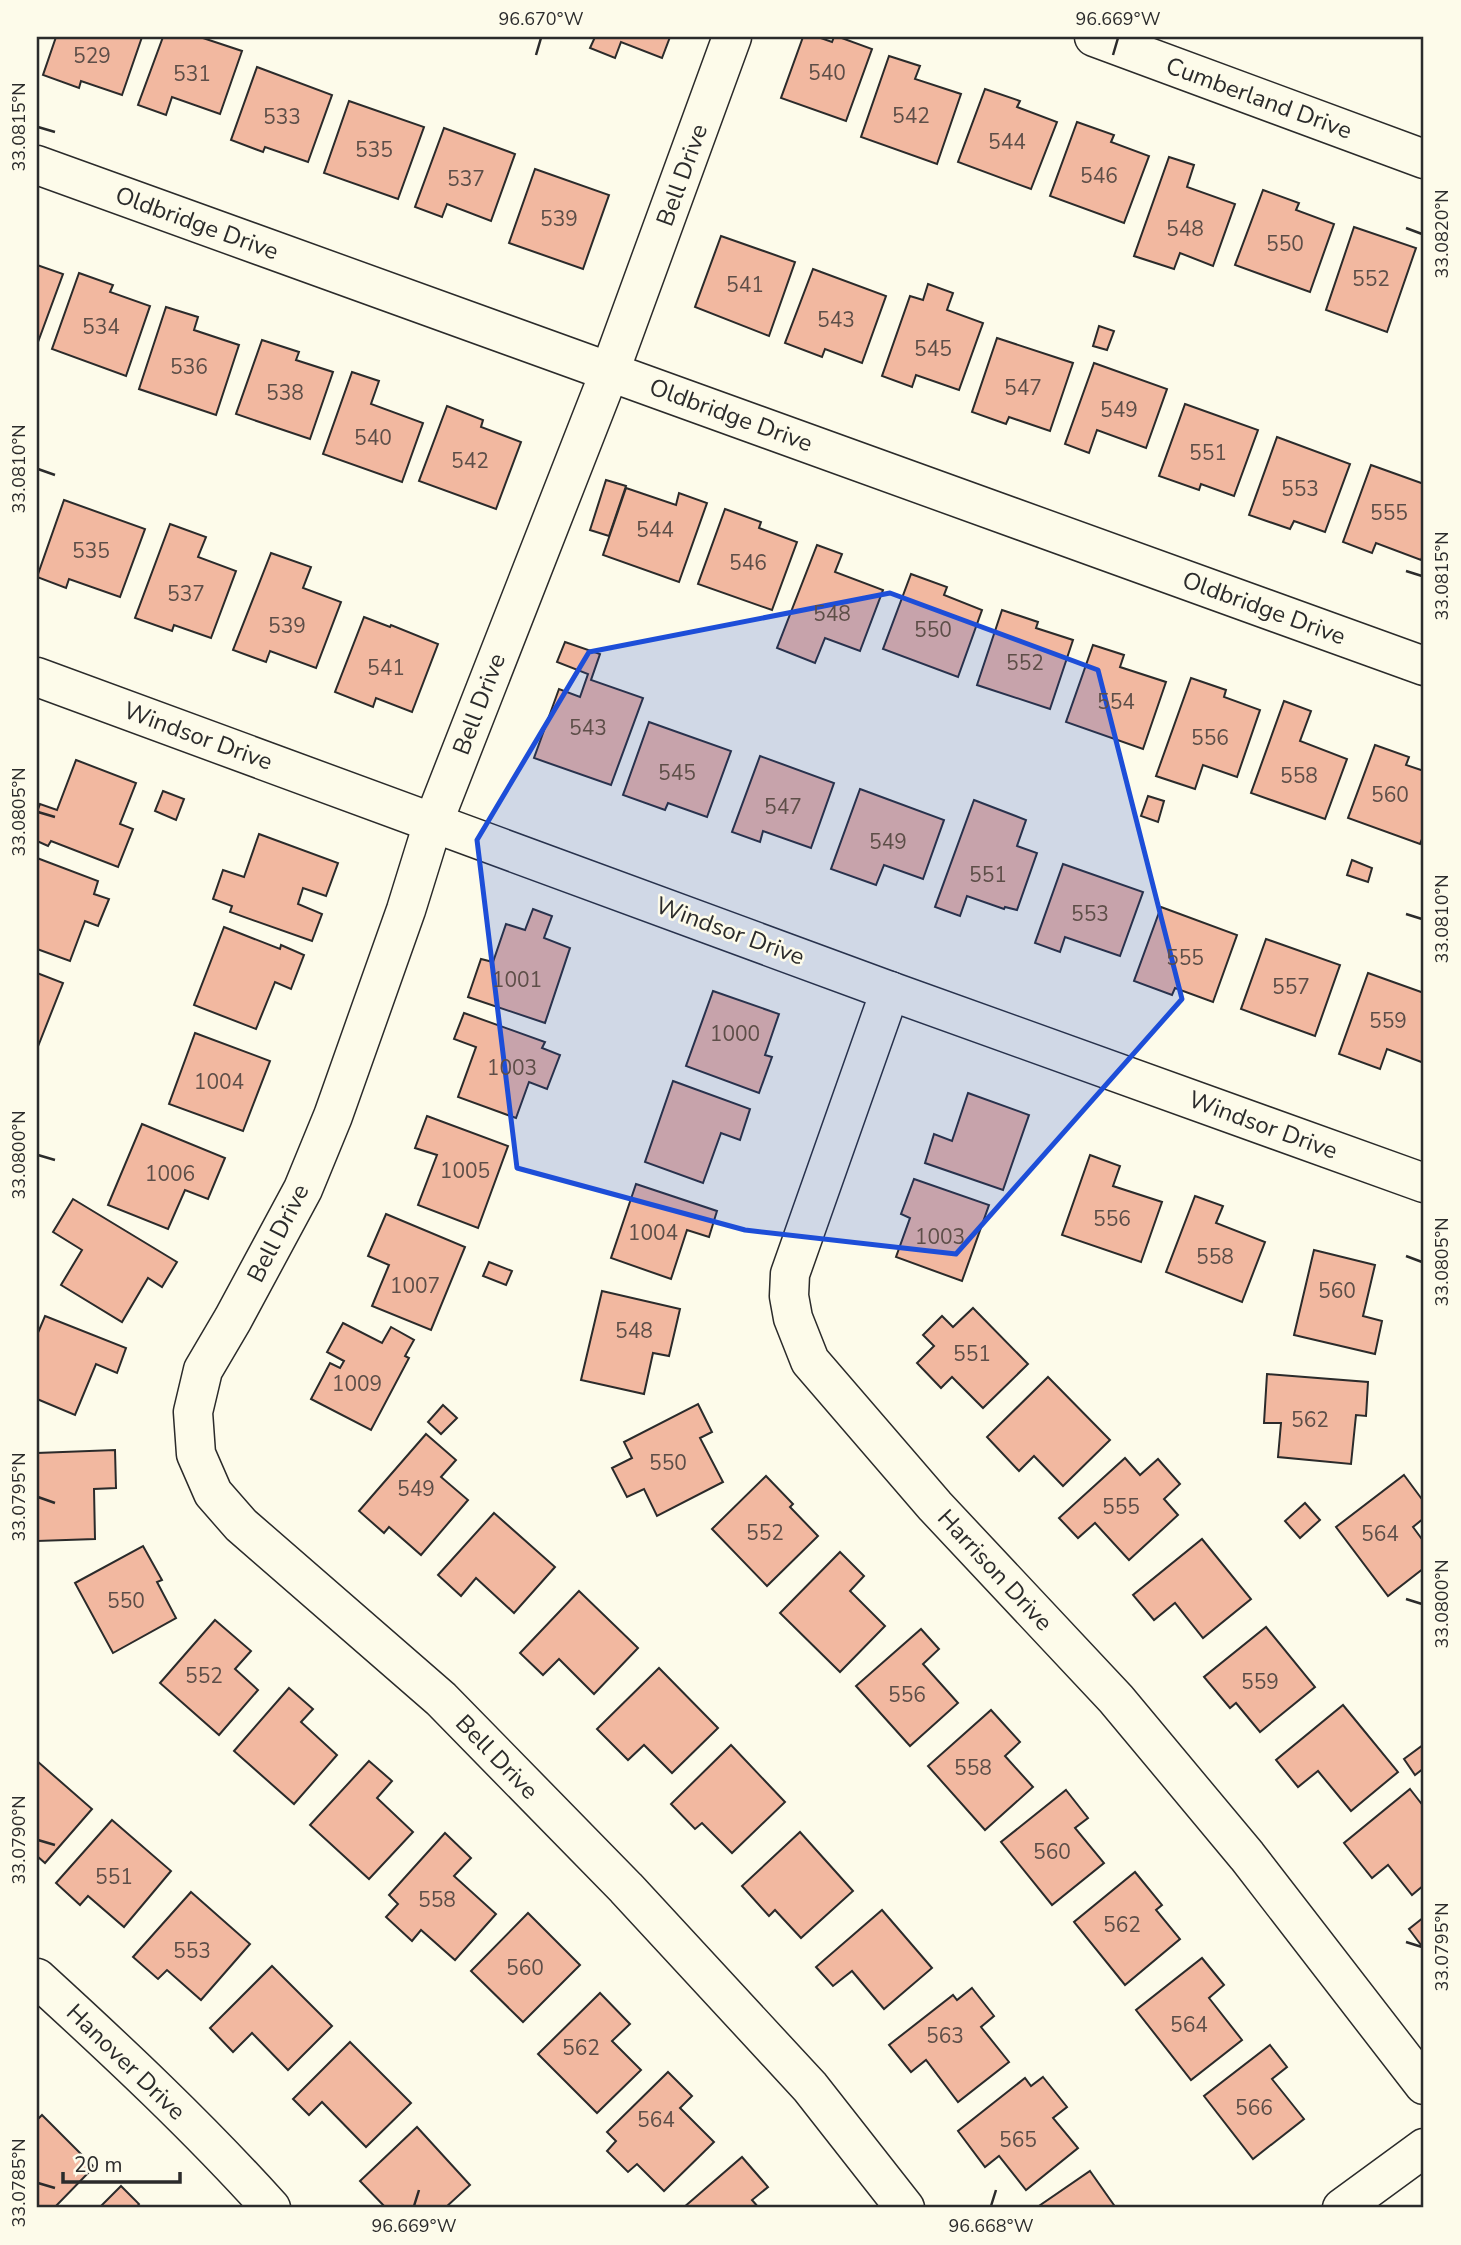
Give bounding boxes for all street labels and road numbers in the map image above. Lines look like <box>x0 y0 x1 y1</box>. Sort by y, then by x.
street label: Cumberland Drive <box>1162 49 1356 147</box>
street label: Bell Drive <box>649 120 715 230</box>
street label: Oldbridge Drive <box>111 179 283 267</box>
street label: Oldbridge Drive <box>645 371 817 459</box>
street label: Oldbridge Drive <box>1178 564 1350 652</box>
street label: Bell Drive <box>445 649 513 759</box>
street label: Windsor Drive <box>119 694 277 778</box>
street label: Windsor Drive <box>651 889 809 973</box>
street label: Windsor Drive <box>1184 1083 1342 1167</box>
street label: Bell Drive <box>240 1178 316 1288</box>
street label: Harrison Drive <box>930 1502 1060 1638</box>
street label: Bell Drive <box>449 1708 545 1806</box>
street label: Hanover Drive <box>59 1997 193 2127</box>

